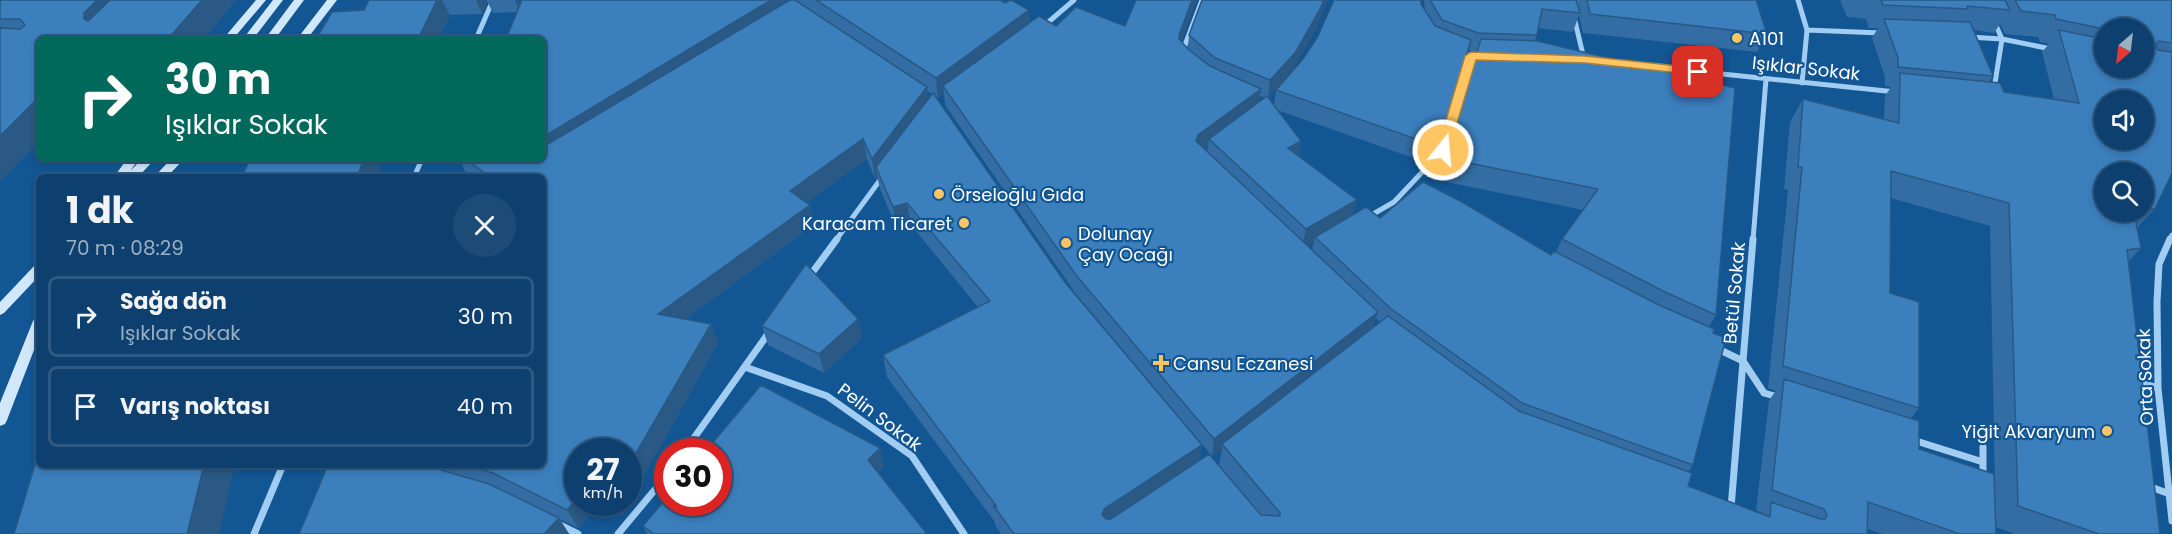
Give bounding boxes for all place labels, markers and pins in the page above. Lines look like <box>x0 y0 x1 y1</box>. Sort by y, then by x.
place label: A101 <box>1749 26 1784 51</box>
marker: A101 <box>1730 31 1744 45</box>
pin <box>1672 46 1723 97</box>
place label: Örseloğlu Gıda <box>951 182 1084 207</box>
marker: Örseloğlu Gıda <box>932 187 946 201</box>
place label: Karacam Ticaret <box>802 211 952 236</box>
marker: Karacam Ticaret <box>957 216 971 230</box>
place label: Dolunay Çay Ocağı <box>1078 221 1173 267</box>
marker: Dolunay Çay Ocağı <box>1059 236 1073 250</box>
place label: Cansu Eczanesi <box>1173 351 1313 376</box>
marker: Cansu Eczanesi <box>1154 356 1168 370</box>
place label: Yiğit Akvaryum <box>1962 419 2095 444</box>
marker: Yiğit Akvaryum <box>2100 424 2114 438</box>

